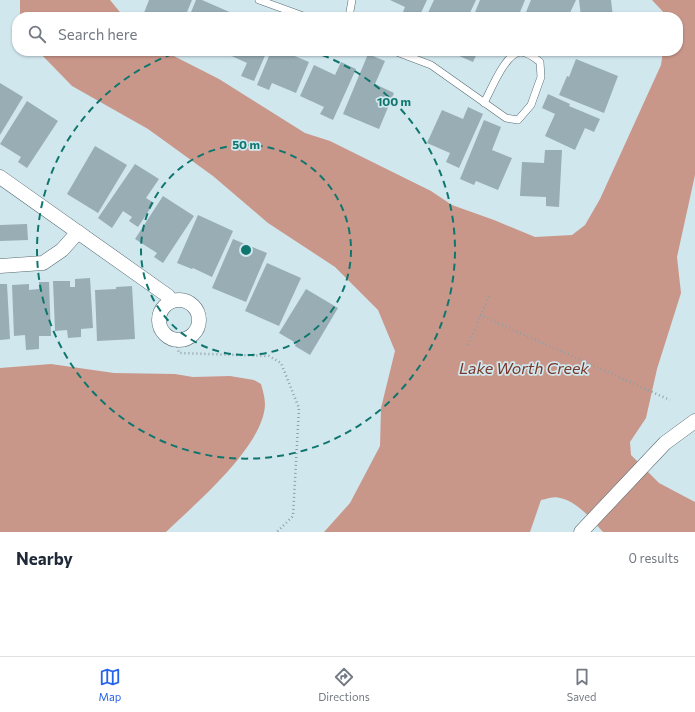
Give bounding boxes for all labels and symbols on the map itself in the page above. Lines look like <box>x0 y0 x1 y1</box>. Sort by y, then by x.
text: 100 m <box>377 94 411 108</box>
text: 50 m <box>232 137 260 151</box>
centre of rings <box>239 243 253 257</box>
water label: Lake Worth Creek <box>459 358 589 377</box>

